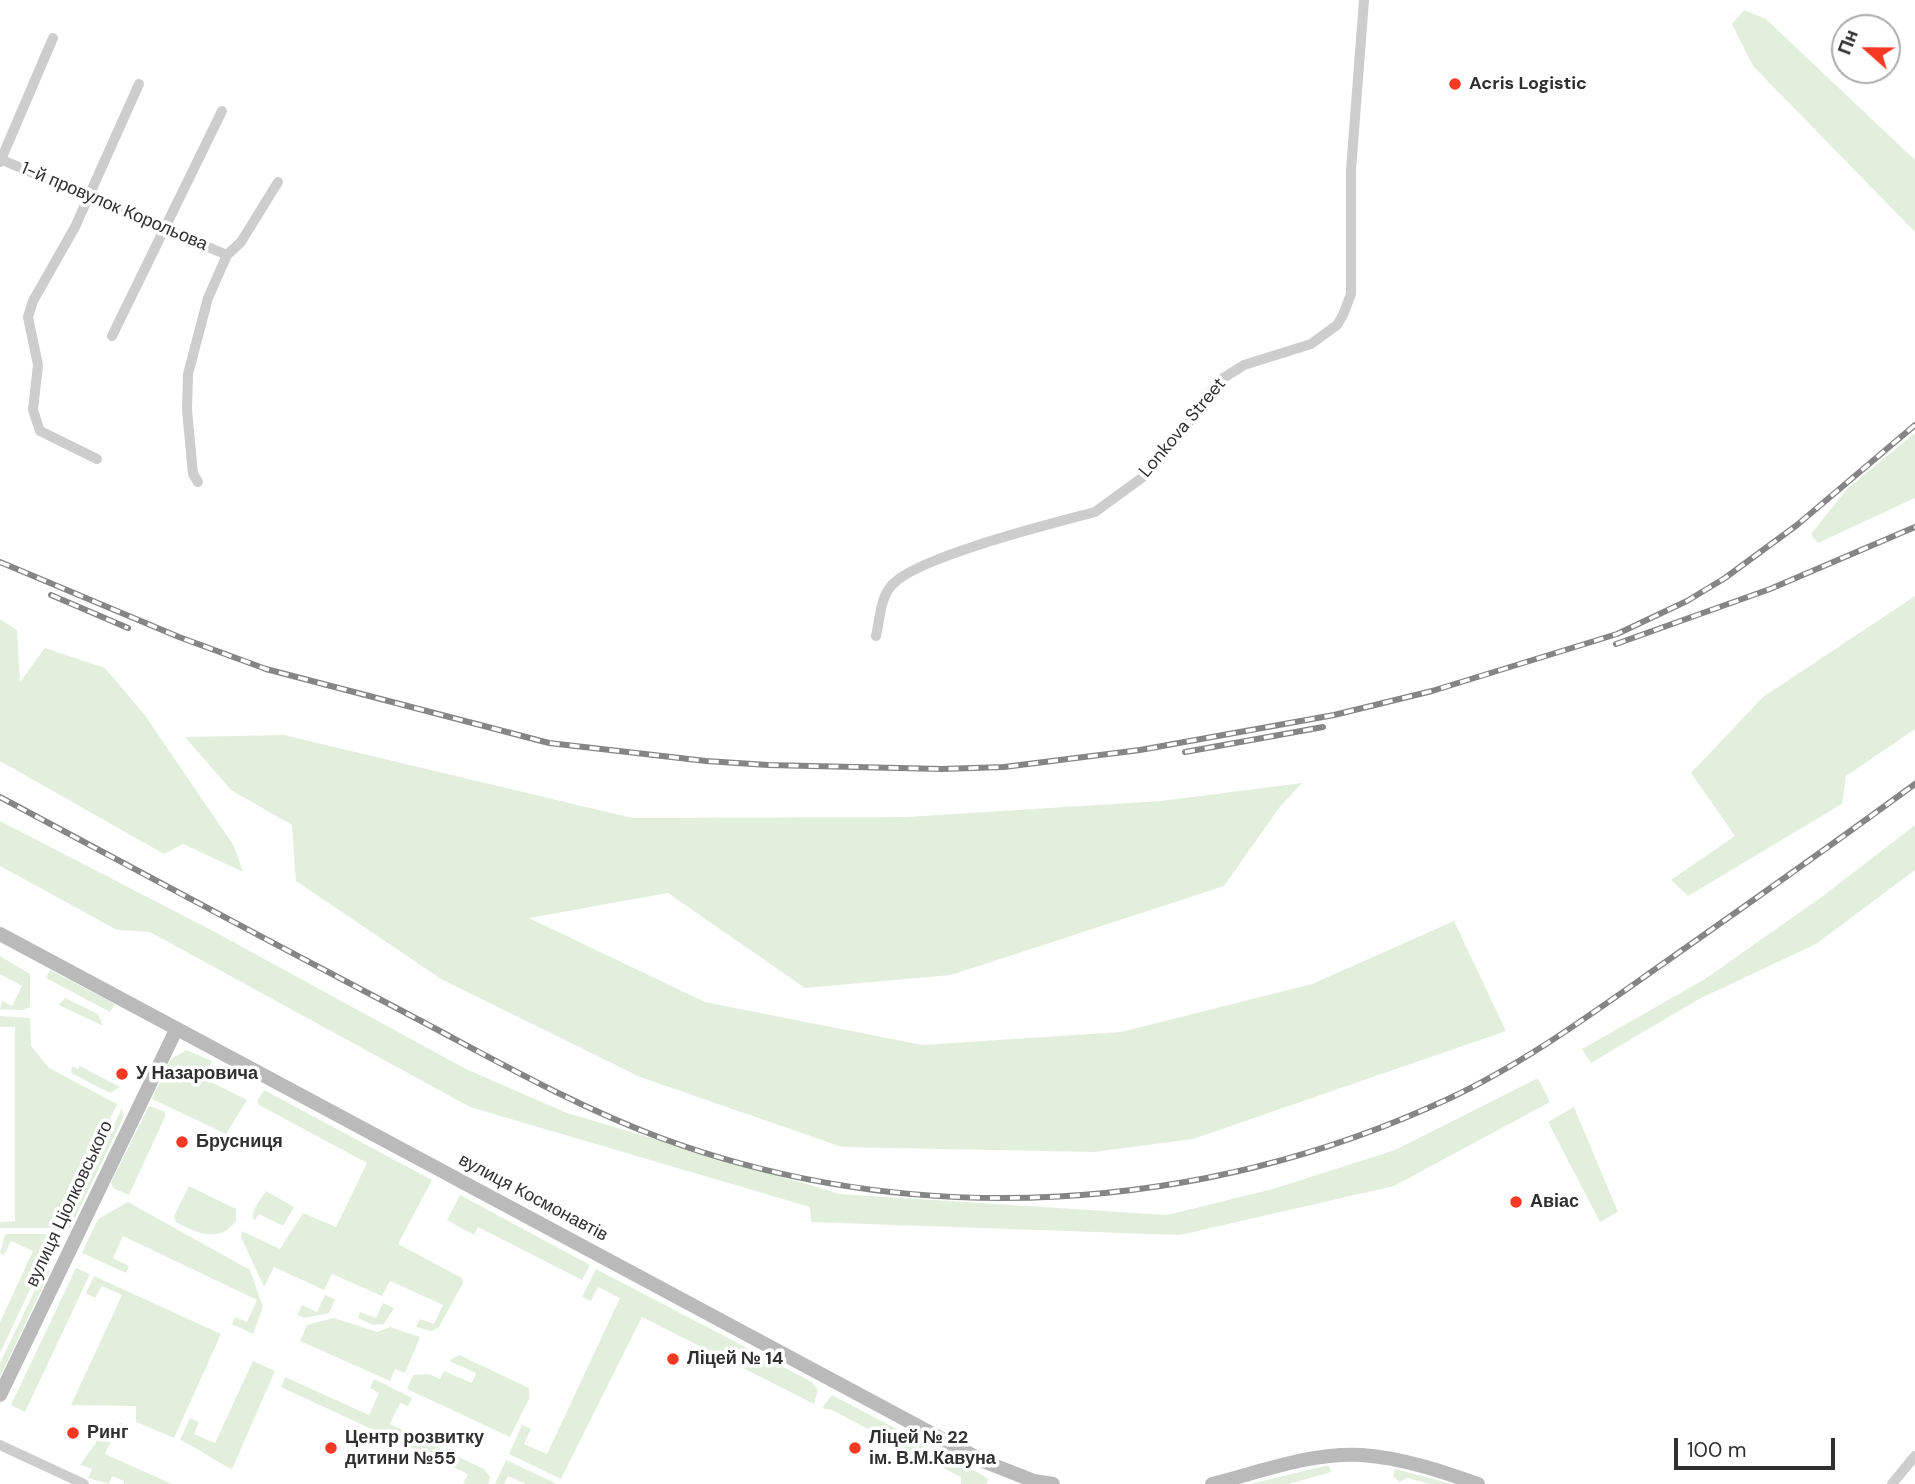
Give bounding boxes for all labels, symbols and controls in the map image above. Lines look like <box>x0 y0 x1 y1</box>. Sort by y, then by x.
north arrow <box>1831 14 1901 84</box>
text: Пн <box>1832 26 1864 58</box>
place label: Acris Logistic <box>1469 73 1587 95</box>
marker: Acris Logistic <box>1447 76 1463 92</box>
street label: 1-й провулок Корольова <box>17 158 211 256</box>
street label: Lonkova Street <box>1135 374 1231 482</box>
place label: У Назаровича <box>136 1063 258 1085</box>
marker: У Назаровича <box>114 1066 130 1082</box>
street label: вулиця Ціолковського <box>22 1118 118 1290</box>
place label: Брусниця <box>196 1131 283 1153</box>
marker: Брусниця <box>174 1134 190 1150</box>
street label: вулиця Космонавтів <box>455 1150 611 1246</box>
place label: Авіас <box>1530 1191 1579 1213</box>
marker: Авіас <box>1508 1194 1524 1210</box>
place label: Ліцей № 14 <box>687 1348 784 1370</box>
marker: Ліцей № 14 <box>665 1351 681 1367</box>
place label: Ринг <box>87 1422 128 1444</box>
scale bar <box>1677 1424 1838 1468</box>
marker: Ринг <box>65 1425 81 1441</box>
place label: Центр розвитку дитини №55 <box>345 1427 484 1470</box>
place label: Ліцей № 22 ім. В.М.Кавуна <box>869 1427 996 1470</box>
text: 100 m <box>1687 1436 1747 1464</box>
marker: Центр розвитку дитини №55 <box>323 1440 339 1456</box>
marker: Ліцей № 22 ім. В.М.Кавуна <box>847 1440 863 1456</box>

